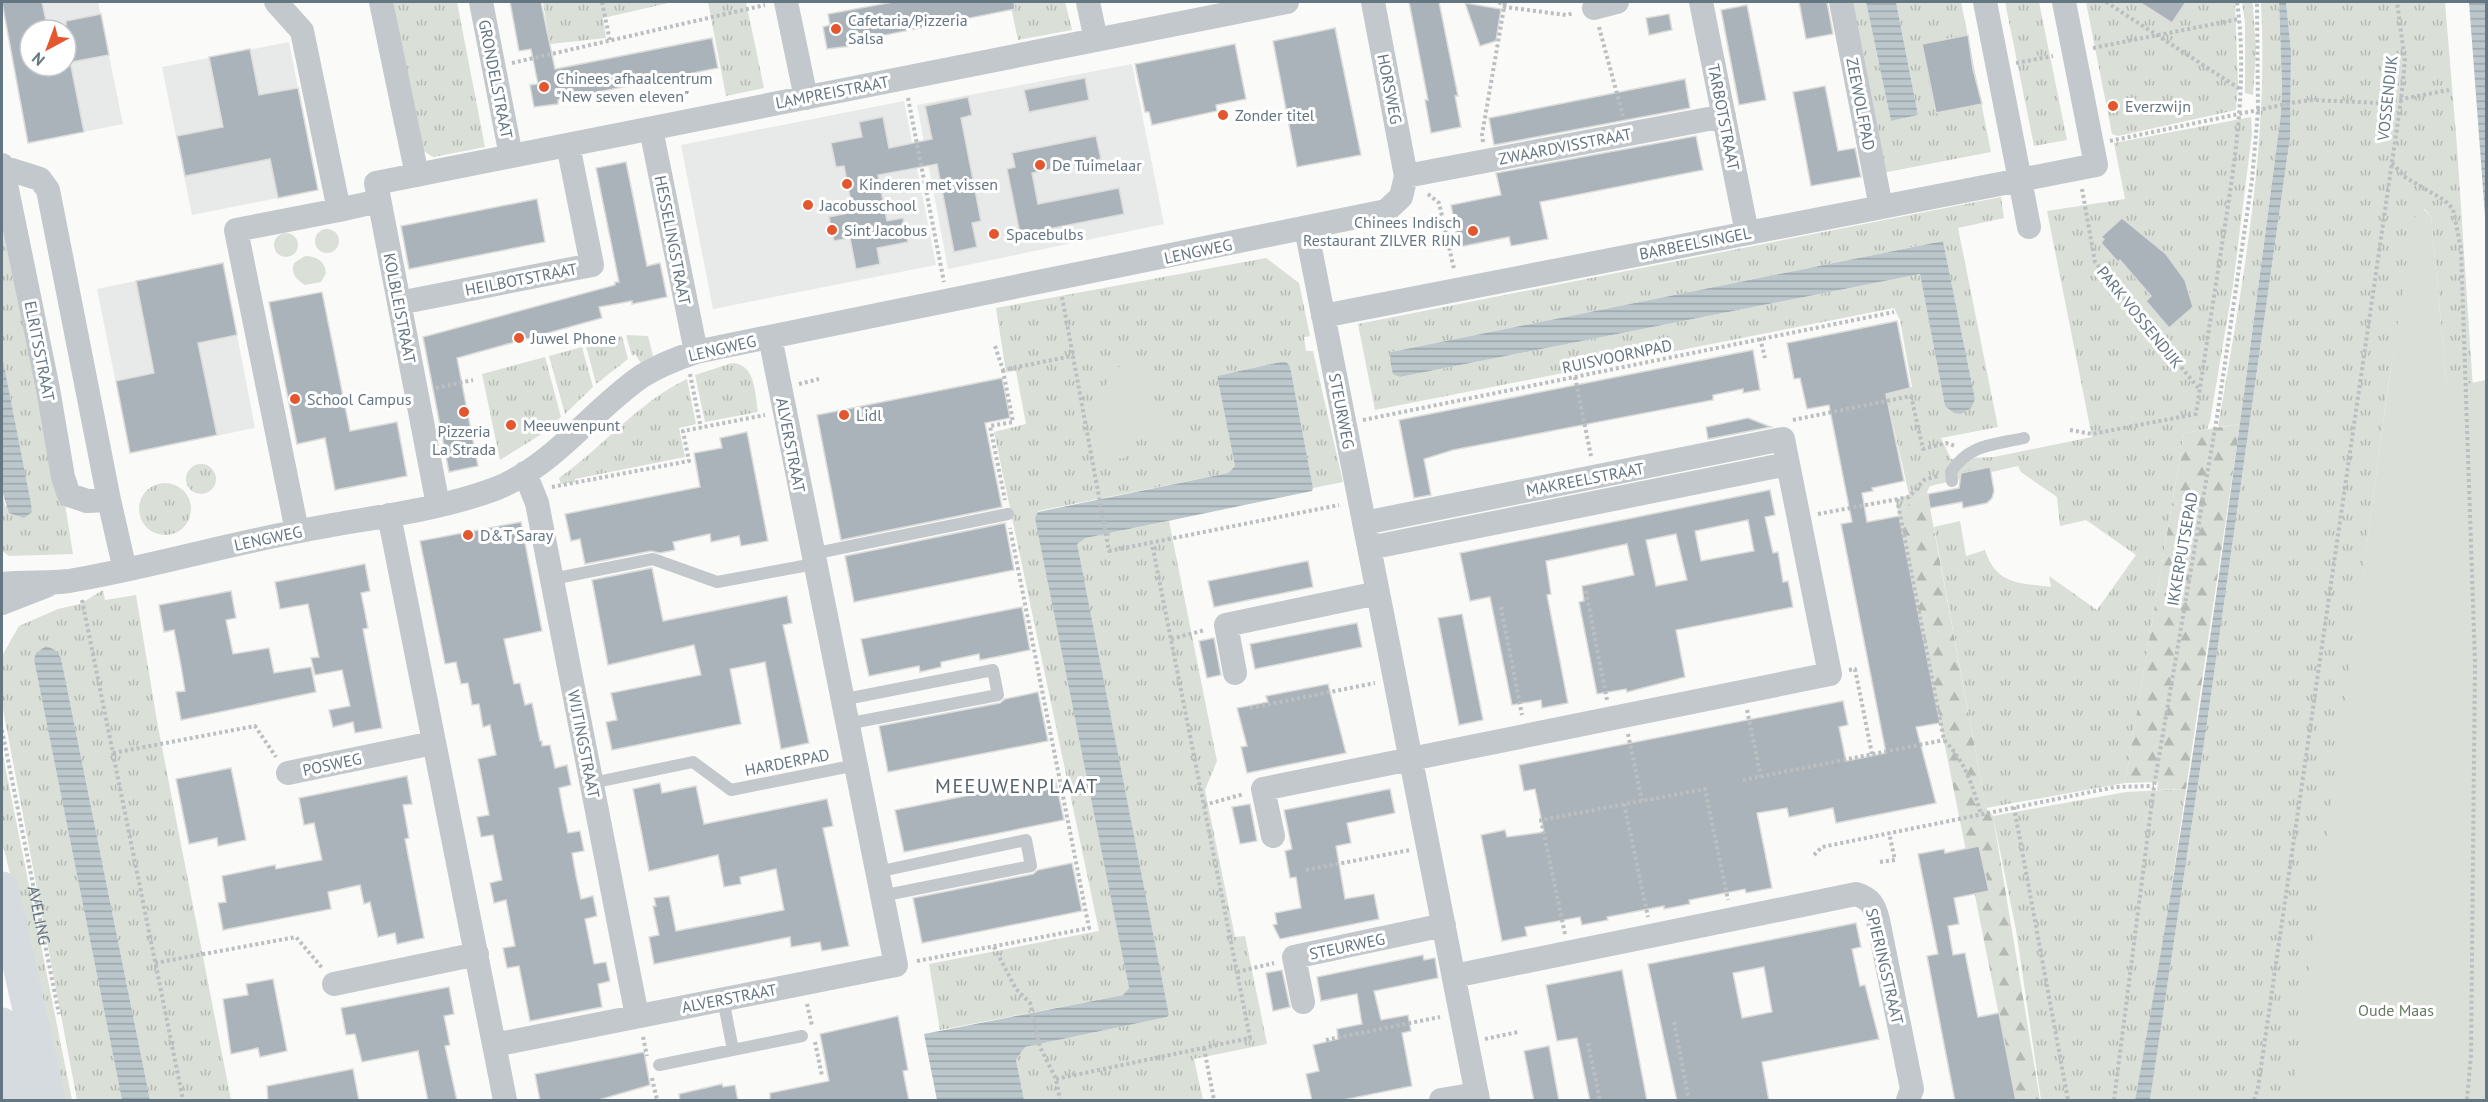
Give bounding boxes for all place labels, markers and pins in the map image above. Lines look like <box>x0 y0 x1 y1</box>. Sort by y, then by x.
place label: Cafetaria/Pizzeria Salsa <box>848 10 968 48</box>
marker: Cafetaria/Pizzeria Salsa <box>829 22 843 36</box>
place label: Chinees afhaalcentrum "New seven eleven" <box>556 68 713 106</box>
marker: Chinees afhaalcentrum "New seven eleven" <box>537 80 551 94</box>
place label: Everzwijn <box>2125 96 2191 116</box>
marker: Everzwijn <box>2106 99 2120 113</box>
place label: Zonder titel <box>1235 105 1315 125</box>
marker: Zonder titel <box>1216 108 1230 122</box>
place label: De Tuimelaar <box>1052 155 1142 175</box>
marker: De Tuimelaar <box>1033 158 1047 172</box>
place label: Kinderen met vissen <box>859 174 998 194</box>
marker: Kinderen met vissen <box>840 177 854 191</box>
place label: Jacobusschool <box>819 195 917 215</box>
marker: Jacobusschool <box>801 198 815 212</box>
place label: Chinees Indisch Restaurant ZILVER RIJN <box>1303 212 1461 250</box>
place label: Sint Jacobus <box>844 220 928 240</box>
marker: Sint Jacobus <box>825 223 839 237</box>
place label: Spacebulbs <box>1006 224 1084 244</box>
marker: Chinees Indisch Restaurant ZILVER RIJN <box>1466 224 1480 238</box>
marker: Spacebulbs <box>987 227 1001 241</box>
place label: Juwel Phone <box>530 328 616 348</box>
marker: Juwel Phone <box>512 331 526 345</box>
place label: School Campus <box>307 389 412 409</box>
marker: School Campus <box>288 392 302 406</box>
marker: Pizzeria La Strada <box>457 405 471 419</box>
place label: Lidl <box>856 405 882 425</box>
marker: Lidl <box>837 408 851 422</box>
place label: Meeuwenpunt <box>523 415 621 435</box>
marker: Meeuwenpunt <box>504 418 518 432</box>
place label: Pizzeria La Strada <box>432 421 496 459</box>
place label: D&T Saray <box>480 525 554 545</box>
marker: D&T Saray <box>461 528 475 542</box>

